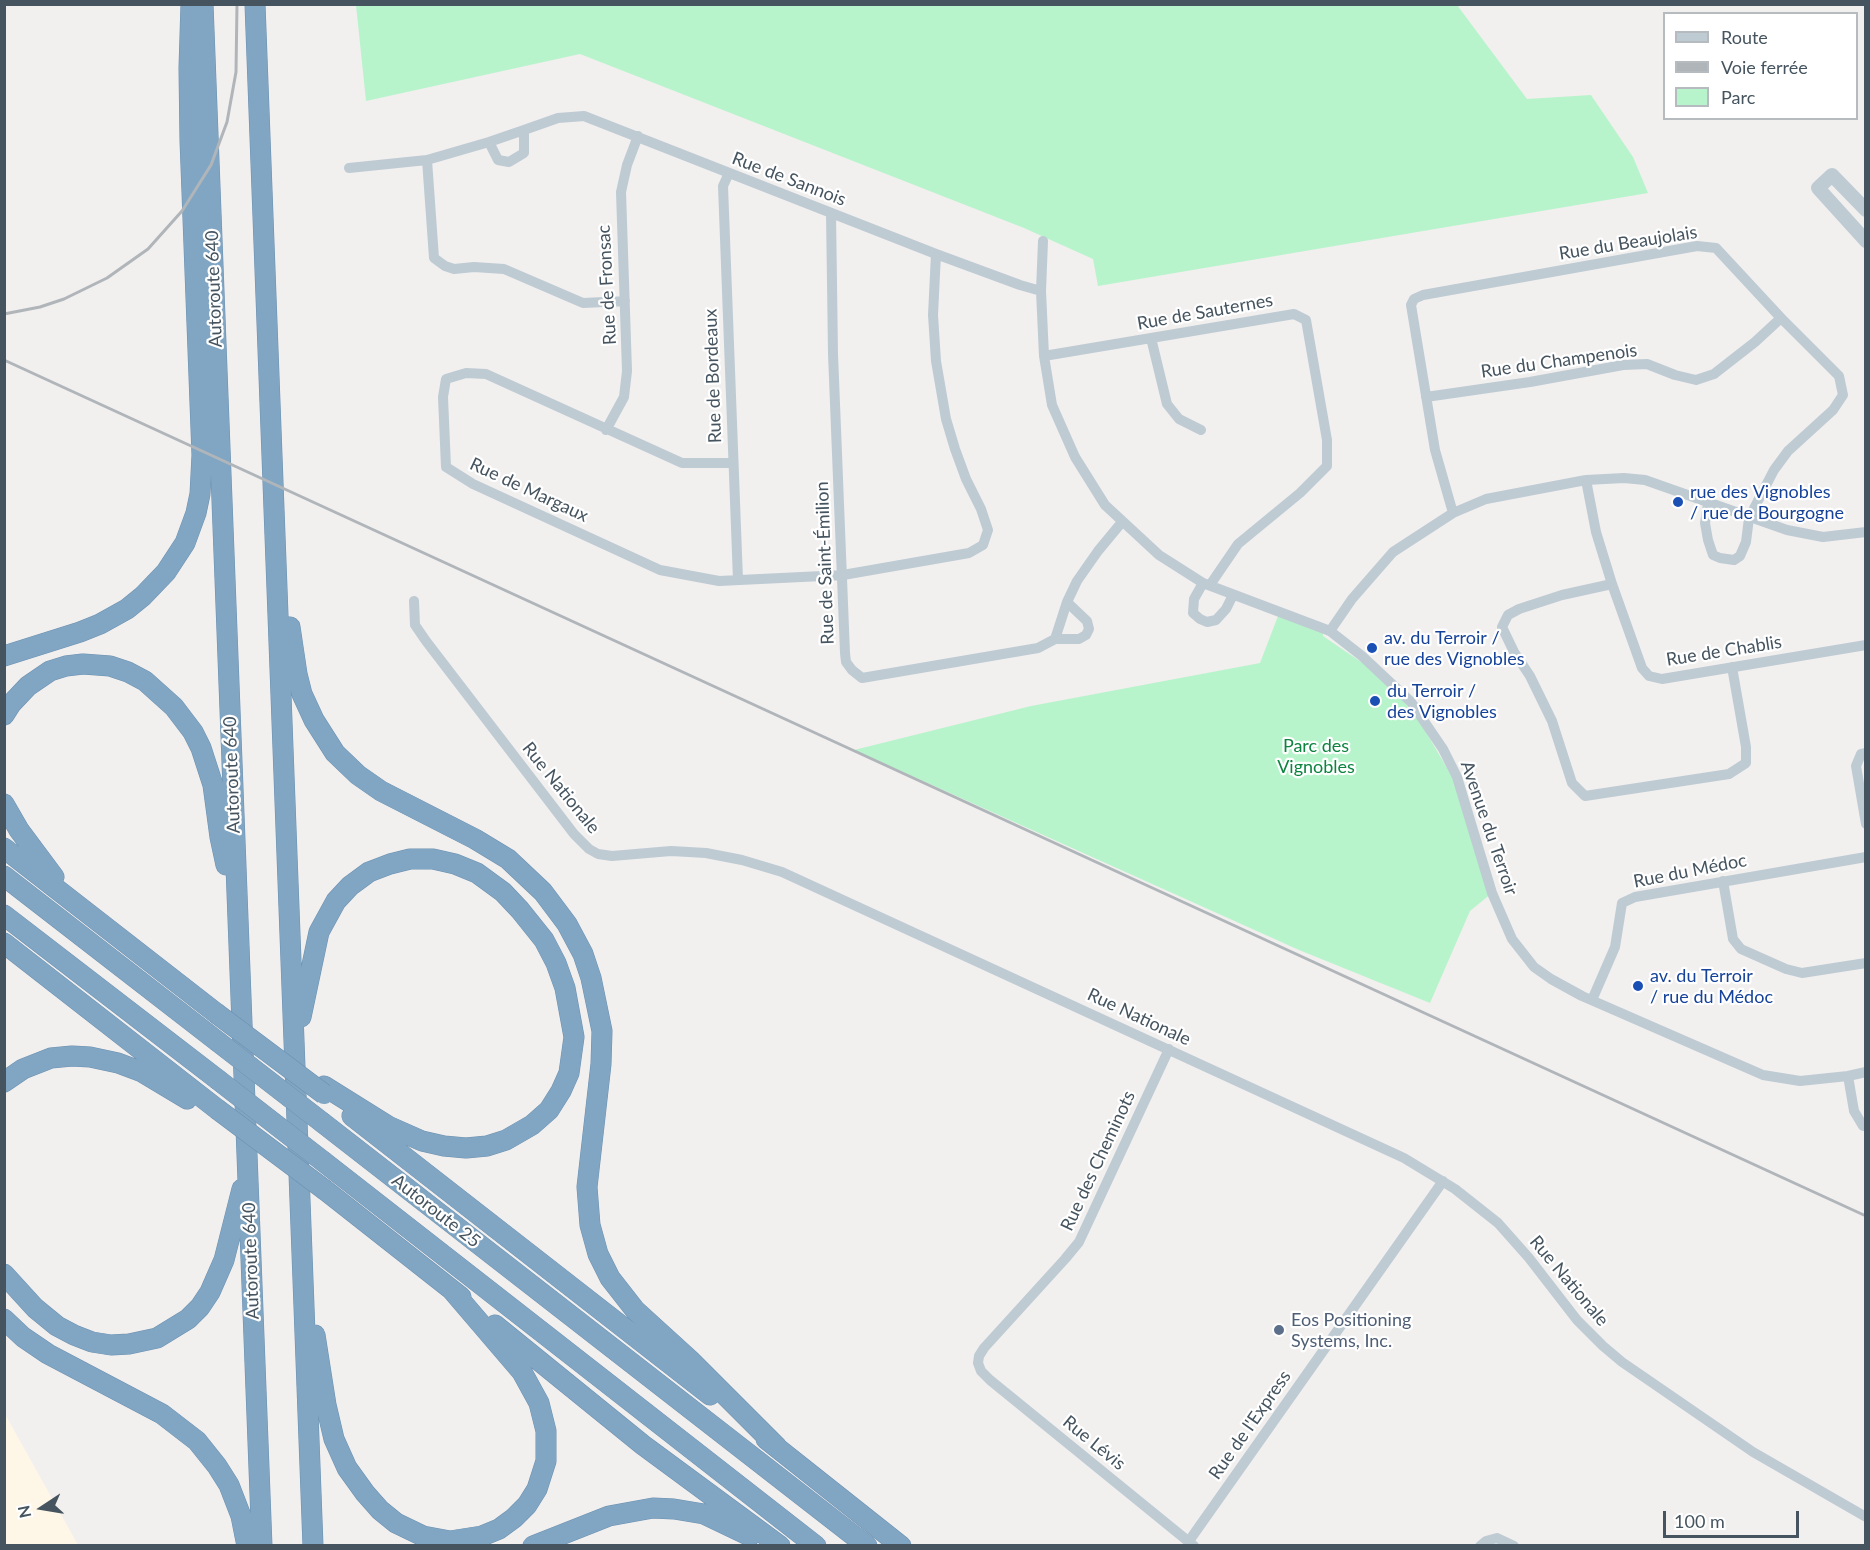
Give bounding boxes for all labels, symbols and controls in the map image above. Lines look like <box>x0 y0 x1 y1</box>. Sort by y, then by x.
legend <box>1663 12 1858 120</box>
text: Route <box>1721 26 1768 48</box>
text: Voie ferrée <box>1721 56 1808 78</box>
text: Parc <box>1721 86 1755 108</box>
street label: Rue de Sannois <box>729 147 849 211</box>
street label: Rue du Beaujolais <box>1557 221 1699 265</box>
street label: Rue de Fronsac <box>593 224 621 346</box>
street label: Autoroute 640 <box>201 230 227 348</box>
street label: Rue de Sauternes <box>1135 289 1275 335</box>
street label: Rue de Bordeaux <box>700 308 726 444</box>
street label: Rue du Champenois <box>1479 339 1639 383</box>
street label: Rue de Margaux <box>466 453 592 527</box>
street label: Rue de Saint-Émilion <box>811 481 839 645</box>
place label: rue des Vignobles / rue de Bourgogne <box>1690 481 1844 524</box>
marker: rue des Vignobles / rue de Bourgogne <box>1671 495 1685 509</box>
place label: av. du Terroir / rue des Vignobles <box>1384 627 1524 670</box>
street label: Rue de Chablis <box>1665 631 1783 671</box>
marker: av. du Terroir / rue des Vignobles <box>1365 641 1379 655</box>
place label: du Terroir / des Vignobles <box>1387 680 1497 722</box>
marker: du Terroir / des Vignobles <box>1368 694 1382 708</box>
street label: Autoroute 640 <box>219 716 245 834</box>
park label: Parc des Vignobles <box>1277 735 1355 777</box>
street label: Rue Nationale <box>518 738 604 838</box>
street label: Avenue du Terroir <box>1456 758 1522 898</box>
street label: Rue du Médoc <box>1632 849 1748 893</box>
place label: av. du Terroir / rue du Médoc <box>1650 965 1773 1008</box>
marker: av. du Terroir / rue du Médoc <box>1631 979 1645 993</box>
street label: Rue Nationale <box>1084 984 1194 1050</box>
street label: Rue des Cheminots <box>1056 1088 1140 1234</box>
street label: Autoroute 25 <box>387 1170 485 1252</box>
street label: Autoroute 640 <box>238 1202 264 1320</box>
street label: Rue Nationale <box>1525 1231 1613 1331</box>
place label: Eos Positioning Systems, Inc. <box>1291 1309 1411 1352</box>
marker: Eos Positioning Systems, Inc. <box>1272 1323 1286 1337</box>
street label: Rue de l'Express <box>1204 1366 1296 1484</box>
street label: Rue Lévis <box>1058 1411 1130 1475</box>
north arrow <box>12 1478 72 1538</box>
scale bar <box>1666 1499 1802 1537</box>
text: N <box>13 1504 34 1520</box>
text: 100 m <box>1674 1510 1725 1532</box>

